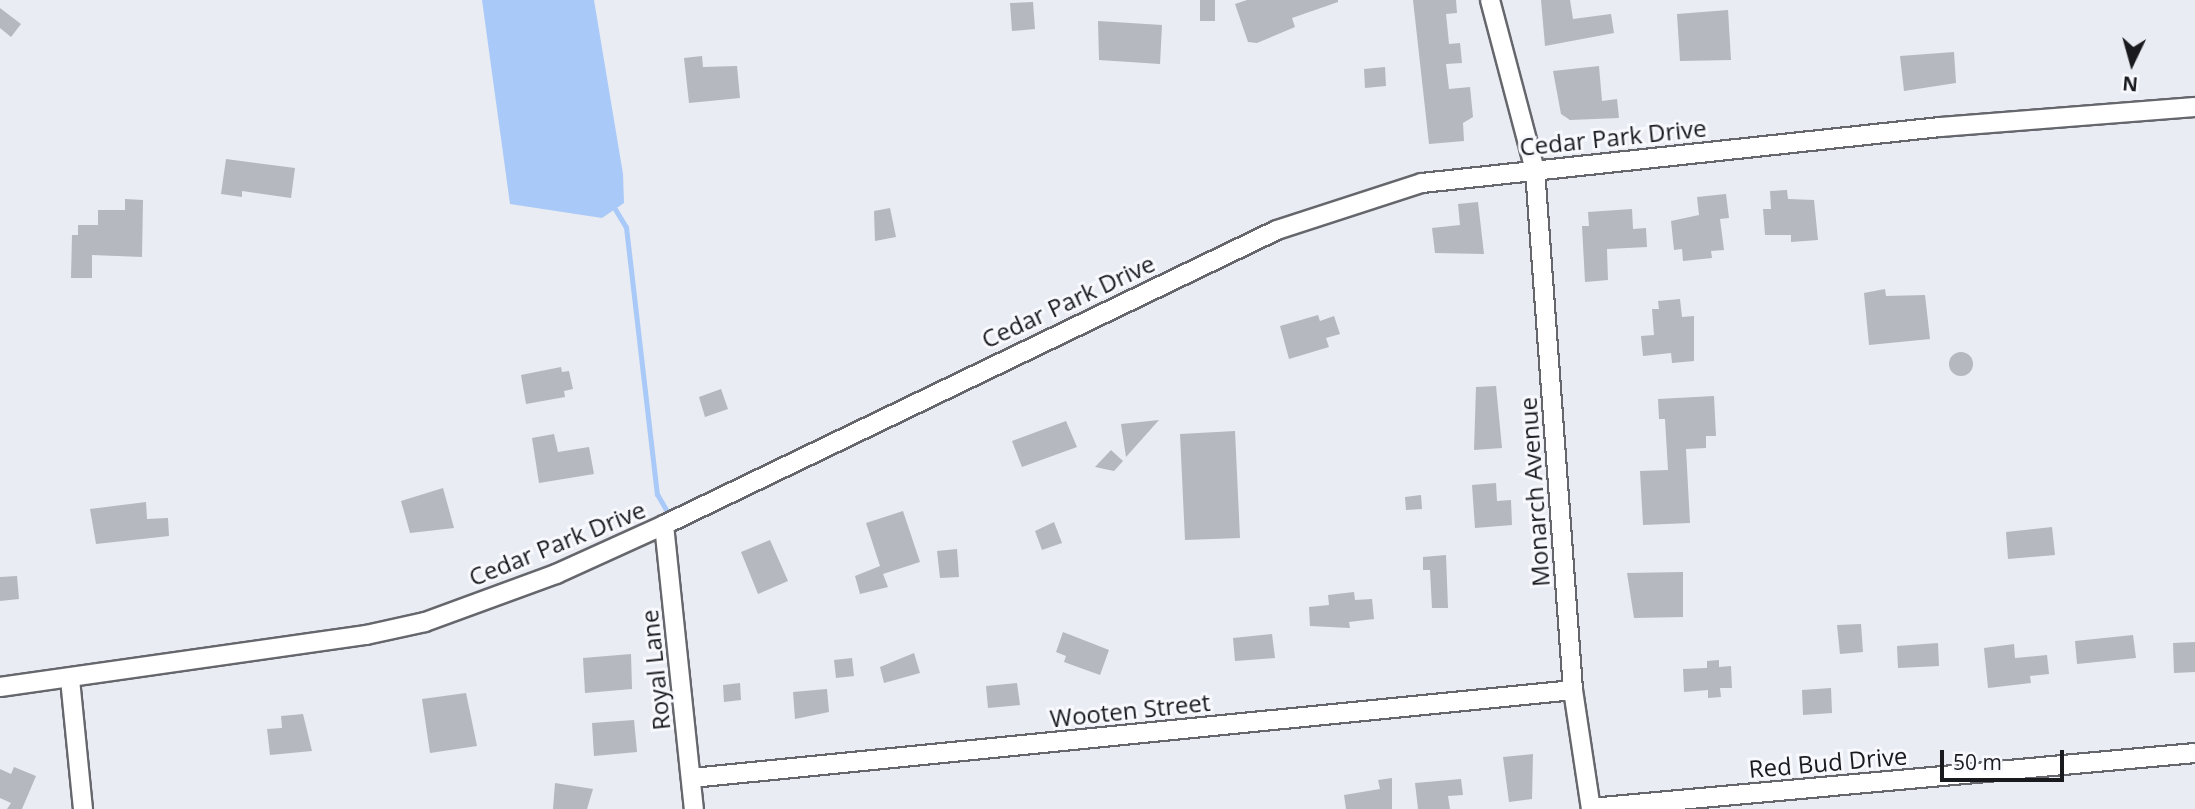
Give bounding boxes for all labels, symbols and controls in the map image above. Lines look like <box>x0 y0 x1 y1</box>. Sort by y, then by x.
north arrow <box>2097 28 2167 98</box>
text: N <box>2121 70 2139 98</box>
street label: Cedar Park Drive <box>1518 113 1708 161</box>
street label: Cedar Park Drive <box>977 248 1159 354</box>
street label: Monarch Avenue <box>1513 396 1555 588</box>
street label: Cedar Park Drive <box>465 494 649 592</box>
street label: Royal Lane <box>634 608 676 732</box>
street label: Wooten Street <box>1048 687 1212 733</box>
scale bar <box>1943 736 2067 780</box>
street label: Red Bud Drive <box>1748 741 1908 783</box>
text: 50 m <box>1953 748 2002 776</box>

